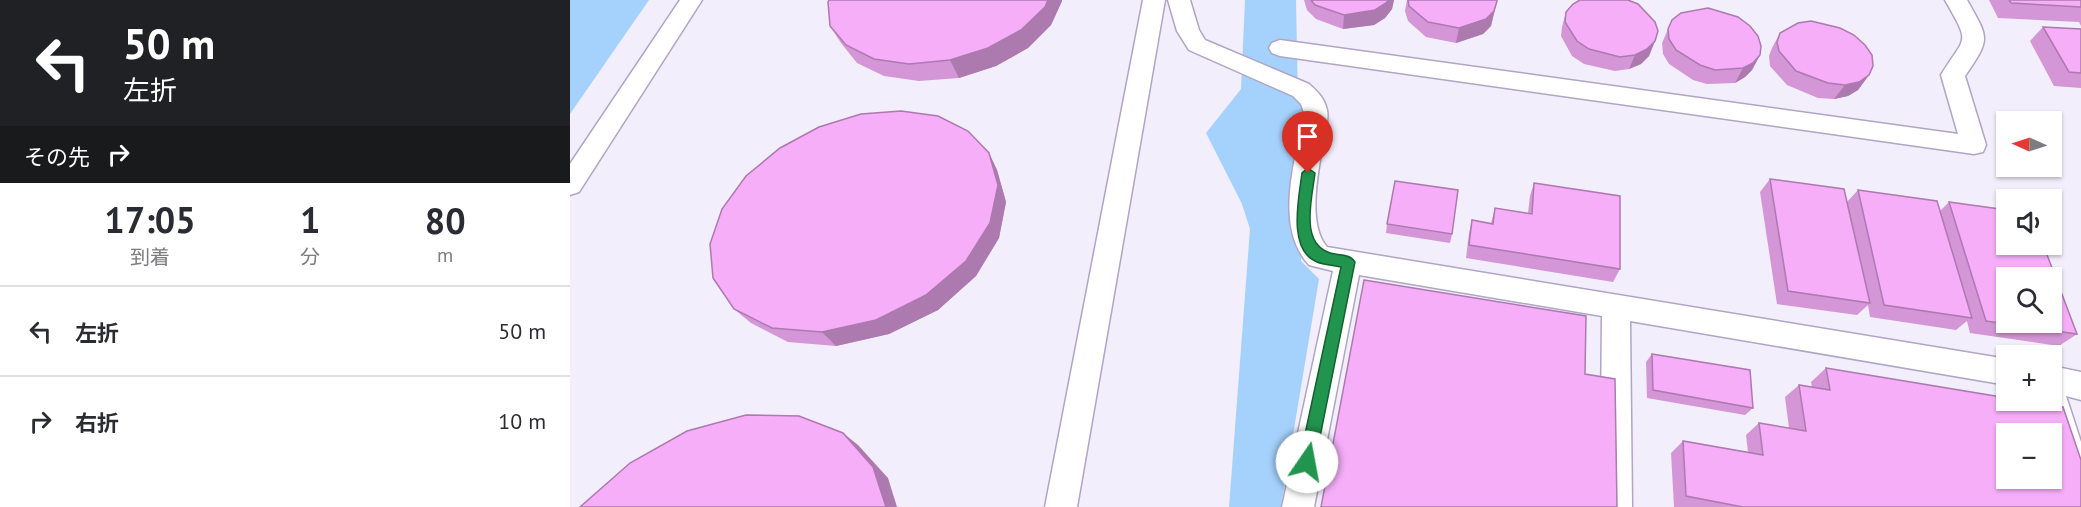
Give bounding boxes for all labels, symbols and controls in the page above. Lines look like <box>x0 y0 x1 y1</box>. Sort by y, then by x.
text: 50 m <box>123 16 215 71</box>
icon: left <box>24 24 102 102</box>
text: 左折 <box>123 73 177 107</box>
pin <box>1282 111 1333 173</box>
north arrow <box>1996 111 2062 177</box>
map controls <box>1996 111 2062 489</box>
icon: arrive <box>1291 120 1324 153</box>
icon: right <box>102 138 135 171</box>
text: その先 <box>24 143 90 171</box>
button: sound <box>1996 189 2062 255</box>
text: 17:05 <box>104 196 196 243</box>
text: 1 <box>300 196 320 243</box>
text: 80 <box>425 197 466 244</box>
text: m <box>437 242 453 268</box>
text: 到着 <box>130 244 170 270</box>
text: 分 <box>300 244 320 270</box>
button: search <box>1996 267 2062 333</box>
icon: left <box>24 315 57 348</box>
text: 50 m <box>498 317 546 345</box>
text: 左折 <box>75 319 119 347</box>
button: + <box>1996 345 2062 411</box>
icon: right <box>24 405 57 438</box>
text: 10 m <box>498 407 546 435</box>
text: 右折 <box>75 409 119 437</box>
button: − <box>1996 423 2062 489</box>
position arrow <box>1275 430 1339 494</box>

